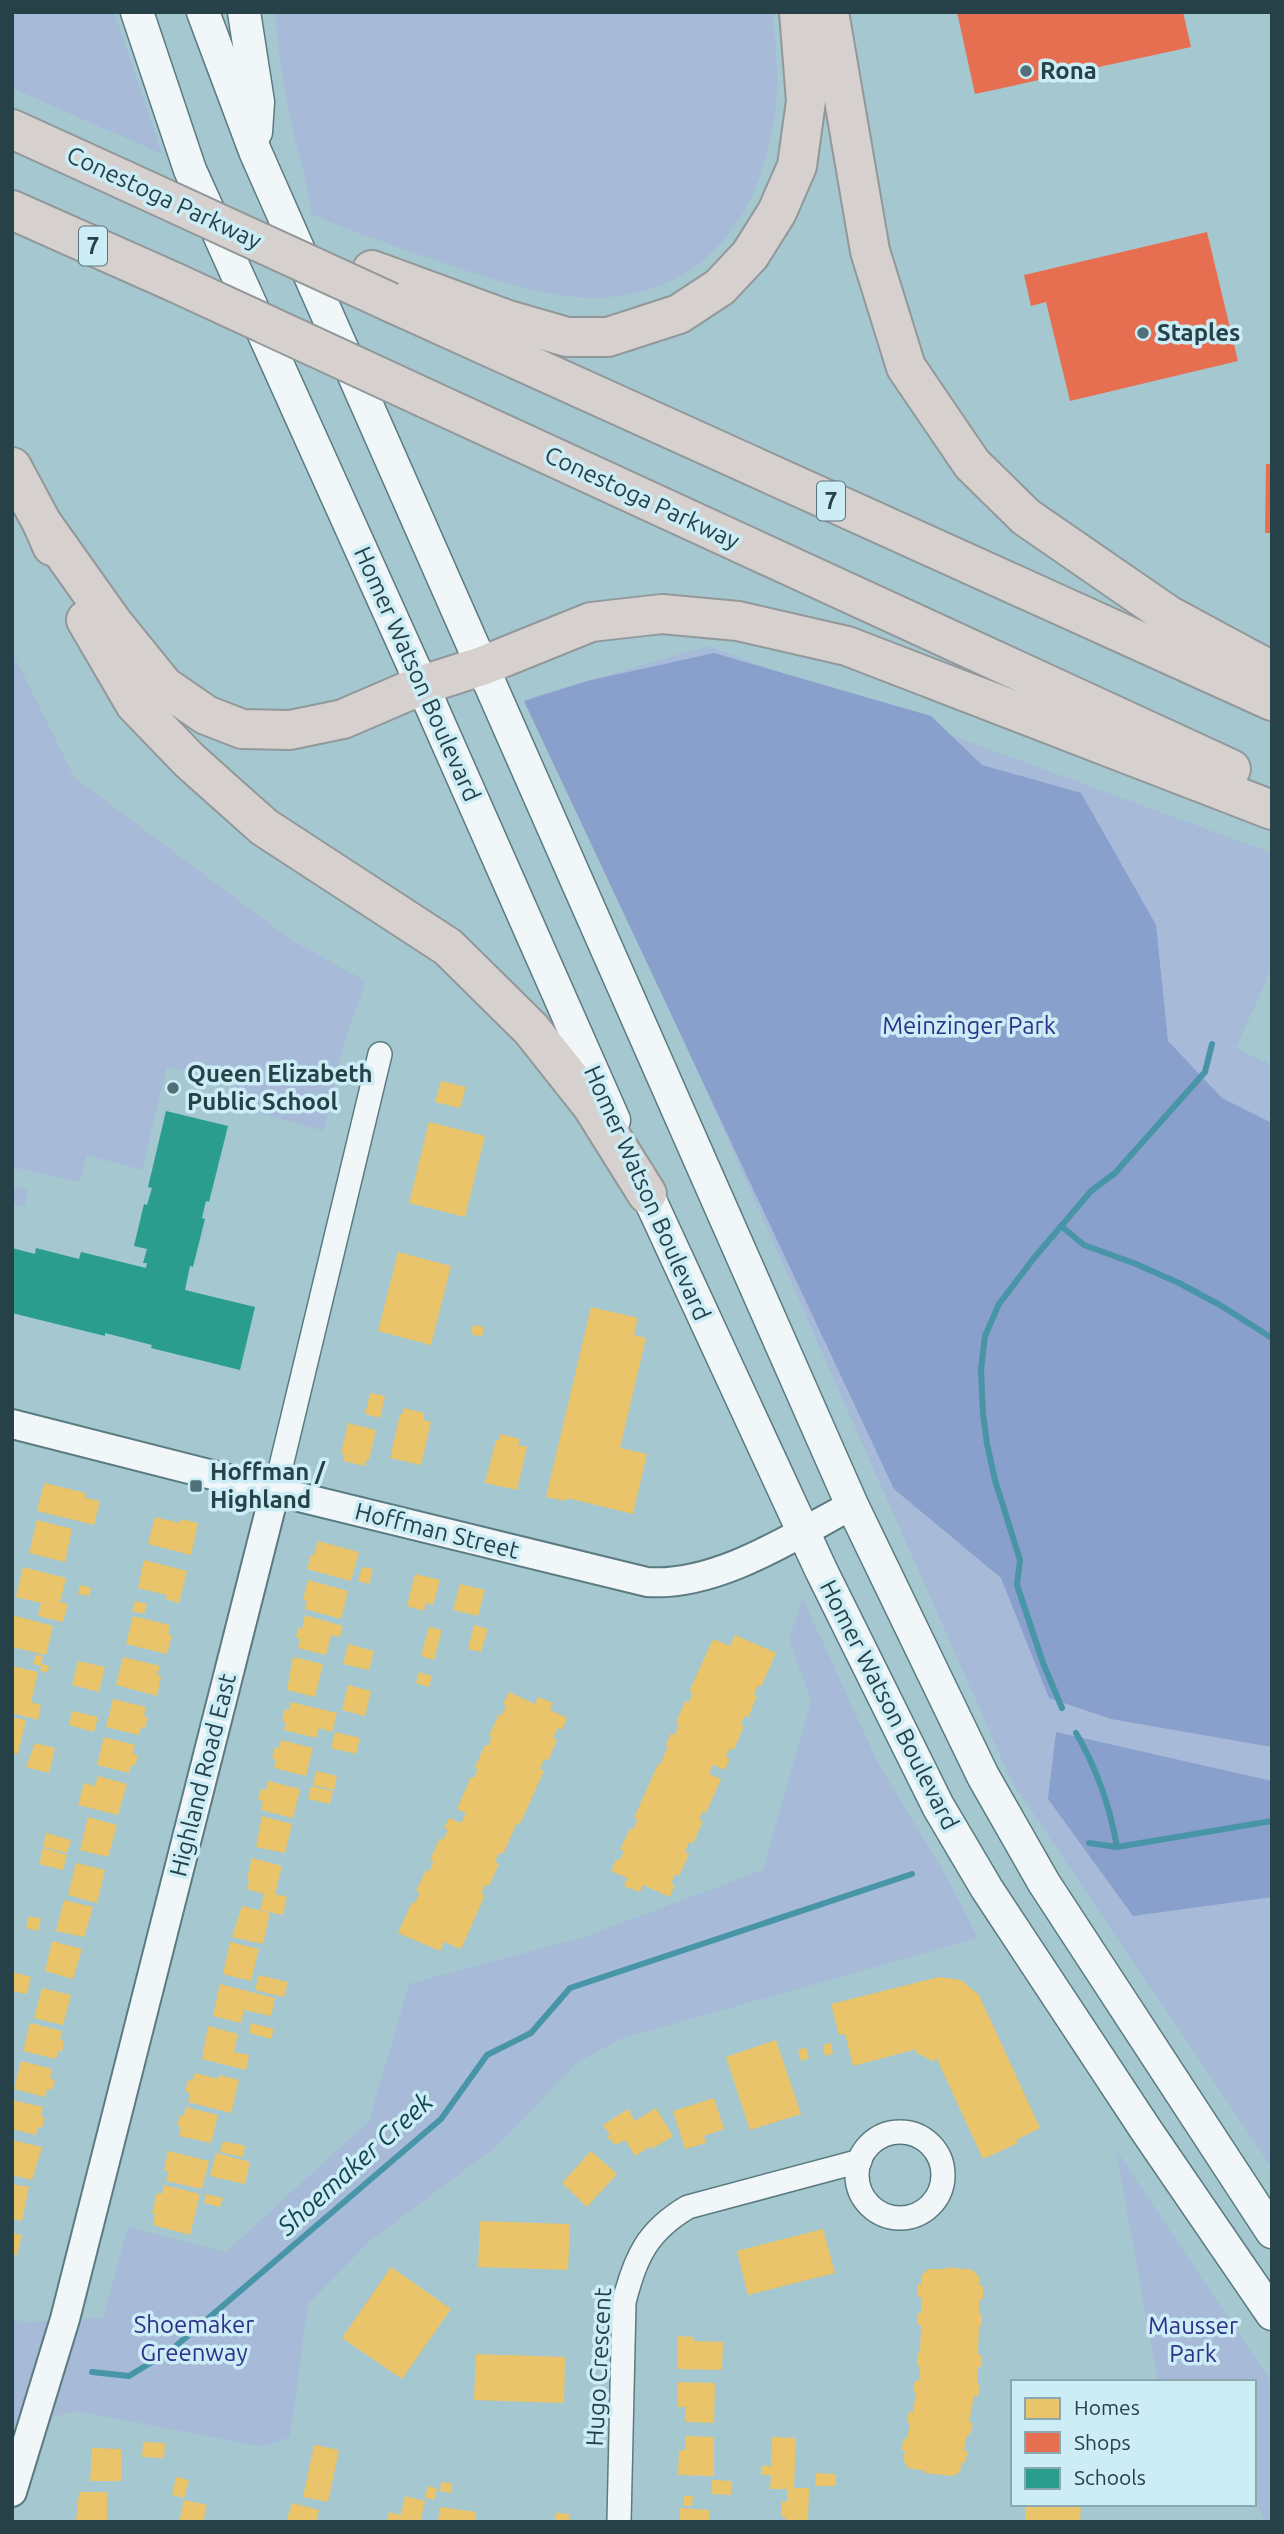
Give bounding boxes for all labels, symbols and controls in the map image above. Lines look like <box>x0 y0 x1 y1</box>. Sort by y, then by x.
place label: Rona <box>1040 57 1097 84</box>
marker: Rona <box>1018 63 1034 79</box>
street label: Conestoga Parkway <box>63 141 266 255</box>
road number: 7 <box>79 227 107 266</box>
place label: Staples <box>1157 319 1240 346</box>
marker: Staples <box>1135 325 1151 341</box>
street label: Conestoga Parkway <box>541 441 744 555</box>
road number: 7 <box>817 481 845 520</box>
street label: Homer Watson Boulevard <box>349 542 486 805</box>
park label: Meinzinger Park <box>882 1012 1056 1039</box>
place label: Queen Elizabeth Public School <box>187 1060 373 1115</box>
street label: Homer Watson Boulevard <box>579 1061 716 1324</box>
marker: Queen Elizabeth Public School <box>165 1080 181 1096</box>
place label: Hoffman / Highland <box>210 1458 326 1513</box>
marker: Hoffman / Highland <box>188 1478 204 1494</box>
street label: Hoffman Street <box>352 1497 523 1564</box>
street label: Homer Watson Boulevard <box>815 1576 964 1834</box>
street label: Highland Road East <box>164 1670 241 1879</box>
water label: Shoemaker Creek <box>271 2086 438 2241</box>
street label: Hugo Crescent <box>581 2286 616 2447</box>
park label: Shoemaker Greenway <box>134 2311 254 2366</box>
park label: Mausser Park <box>1148 2312 1238 2367</box>
legend <box>1011 2380 1256 2506</box>
text: Homes <box>1074 2395 1140 2419</box>
text: Shops <box>1074 2430 1131 2454</box>
text: Schools <box>1074 2465 1146 2489</box>

